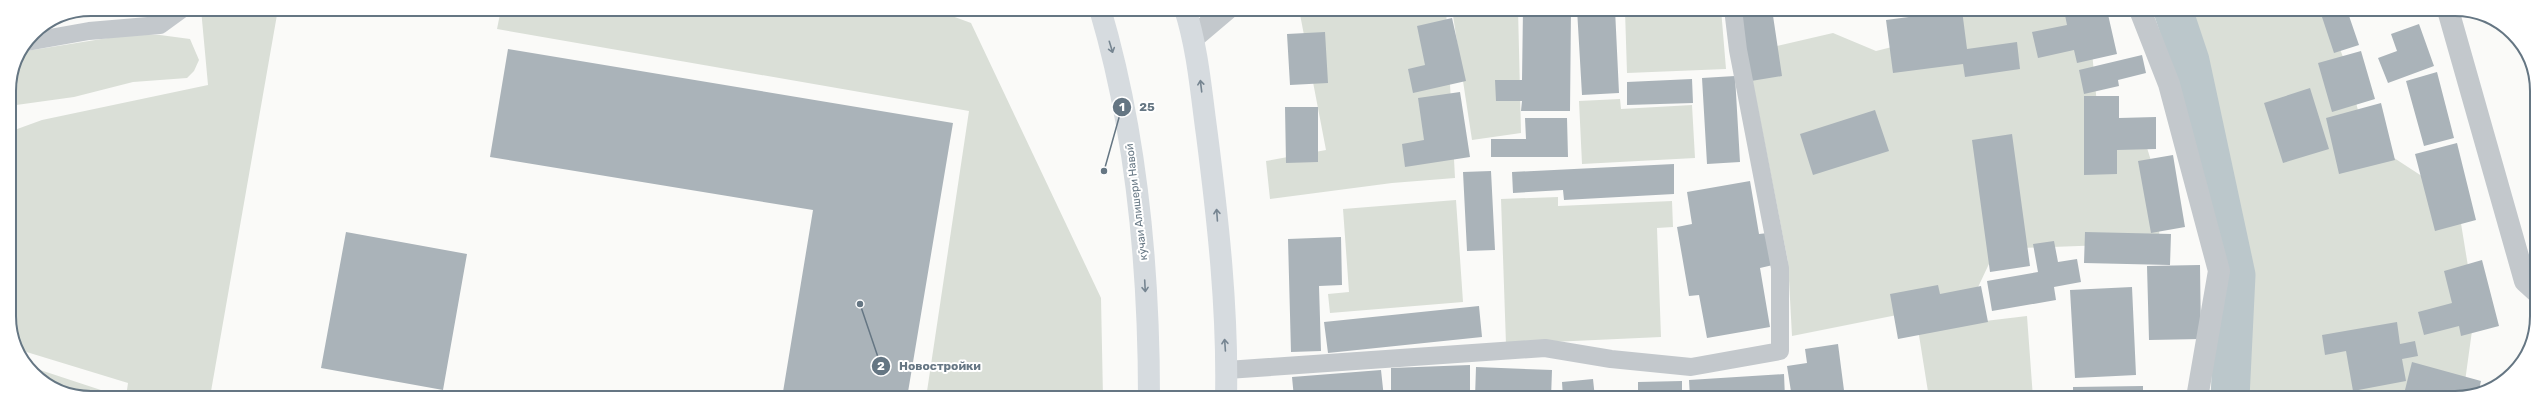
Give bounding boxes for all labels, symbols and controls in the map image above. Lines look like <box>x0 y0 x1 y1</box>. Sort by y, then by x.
one-way arrow <box>1108 40 1115 53</box>
one-way arrow <box>1197 80 1205 93</box>
callout: 25 <box>1112 95 1163 119</box>
text: 1 <box>1119 100 1125 114</box>
text: 25 <box>1139 100 1155 114</box>
street label: кӯчаи Алишери Навоӣ <box>1123 143 1150 261</box>
one-way arrow <box>1213 209 1221 222</box>
one-way arrow <box>1142 279 1149 292</box>
one-way arrow <box>1221 339 1229 352</box>
callout: Новостройки <box>871 354 989 378</box>
text: 2 <box>877 359 885 373</box>
text: Новостройки <box>899 359 981 373</box>

